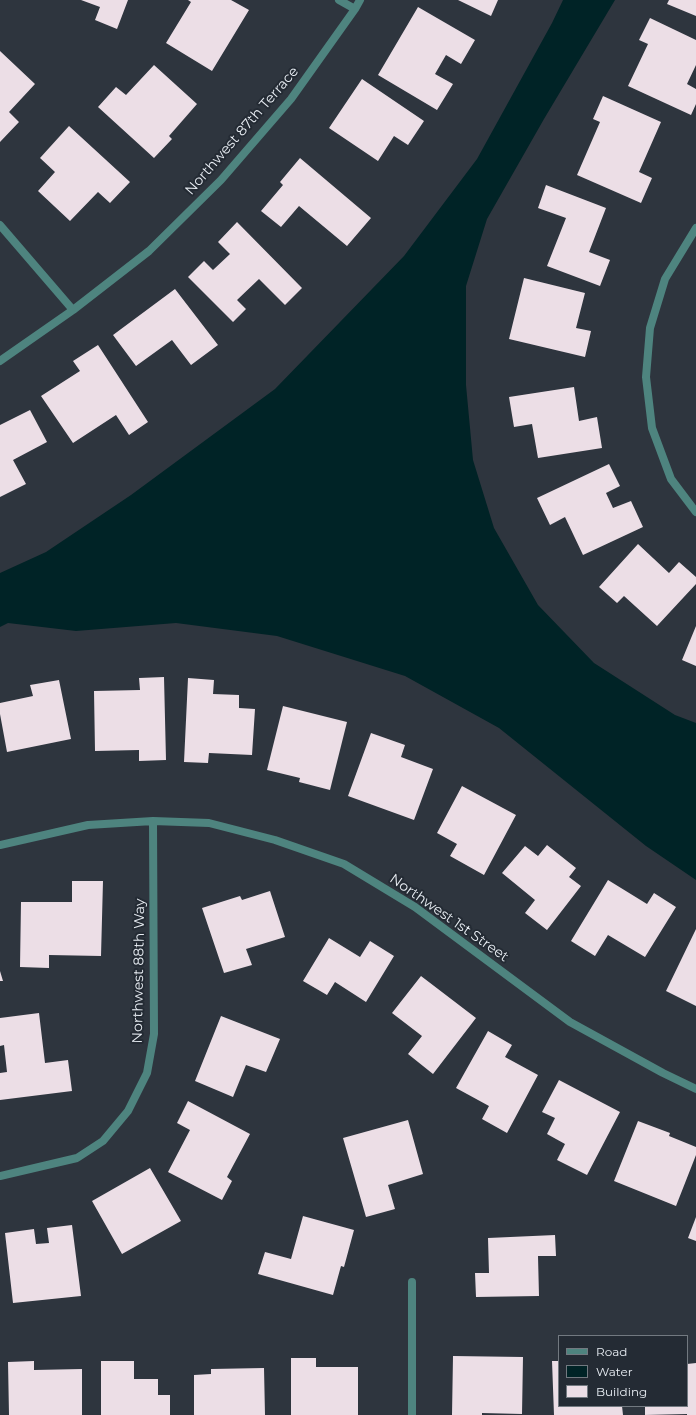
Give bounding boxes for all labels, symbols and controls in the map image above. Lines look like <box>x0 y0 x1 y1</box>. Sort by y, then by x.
street label: Northwest 87th Terrace <box>182 64 302 198</box>
street label: Northwest 1st Street <box>386 871 512 965</box>
street label: Northwest 88th Way <box>129 898 149 1044</box>
legend <box>558 1335 688 1407</box>
text: Road <box>596 1344 627 1359</box>
text: Water <box>596 1364 632 1379</box>
text: Building <box>596 1384 647 1399</box>

